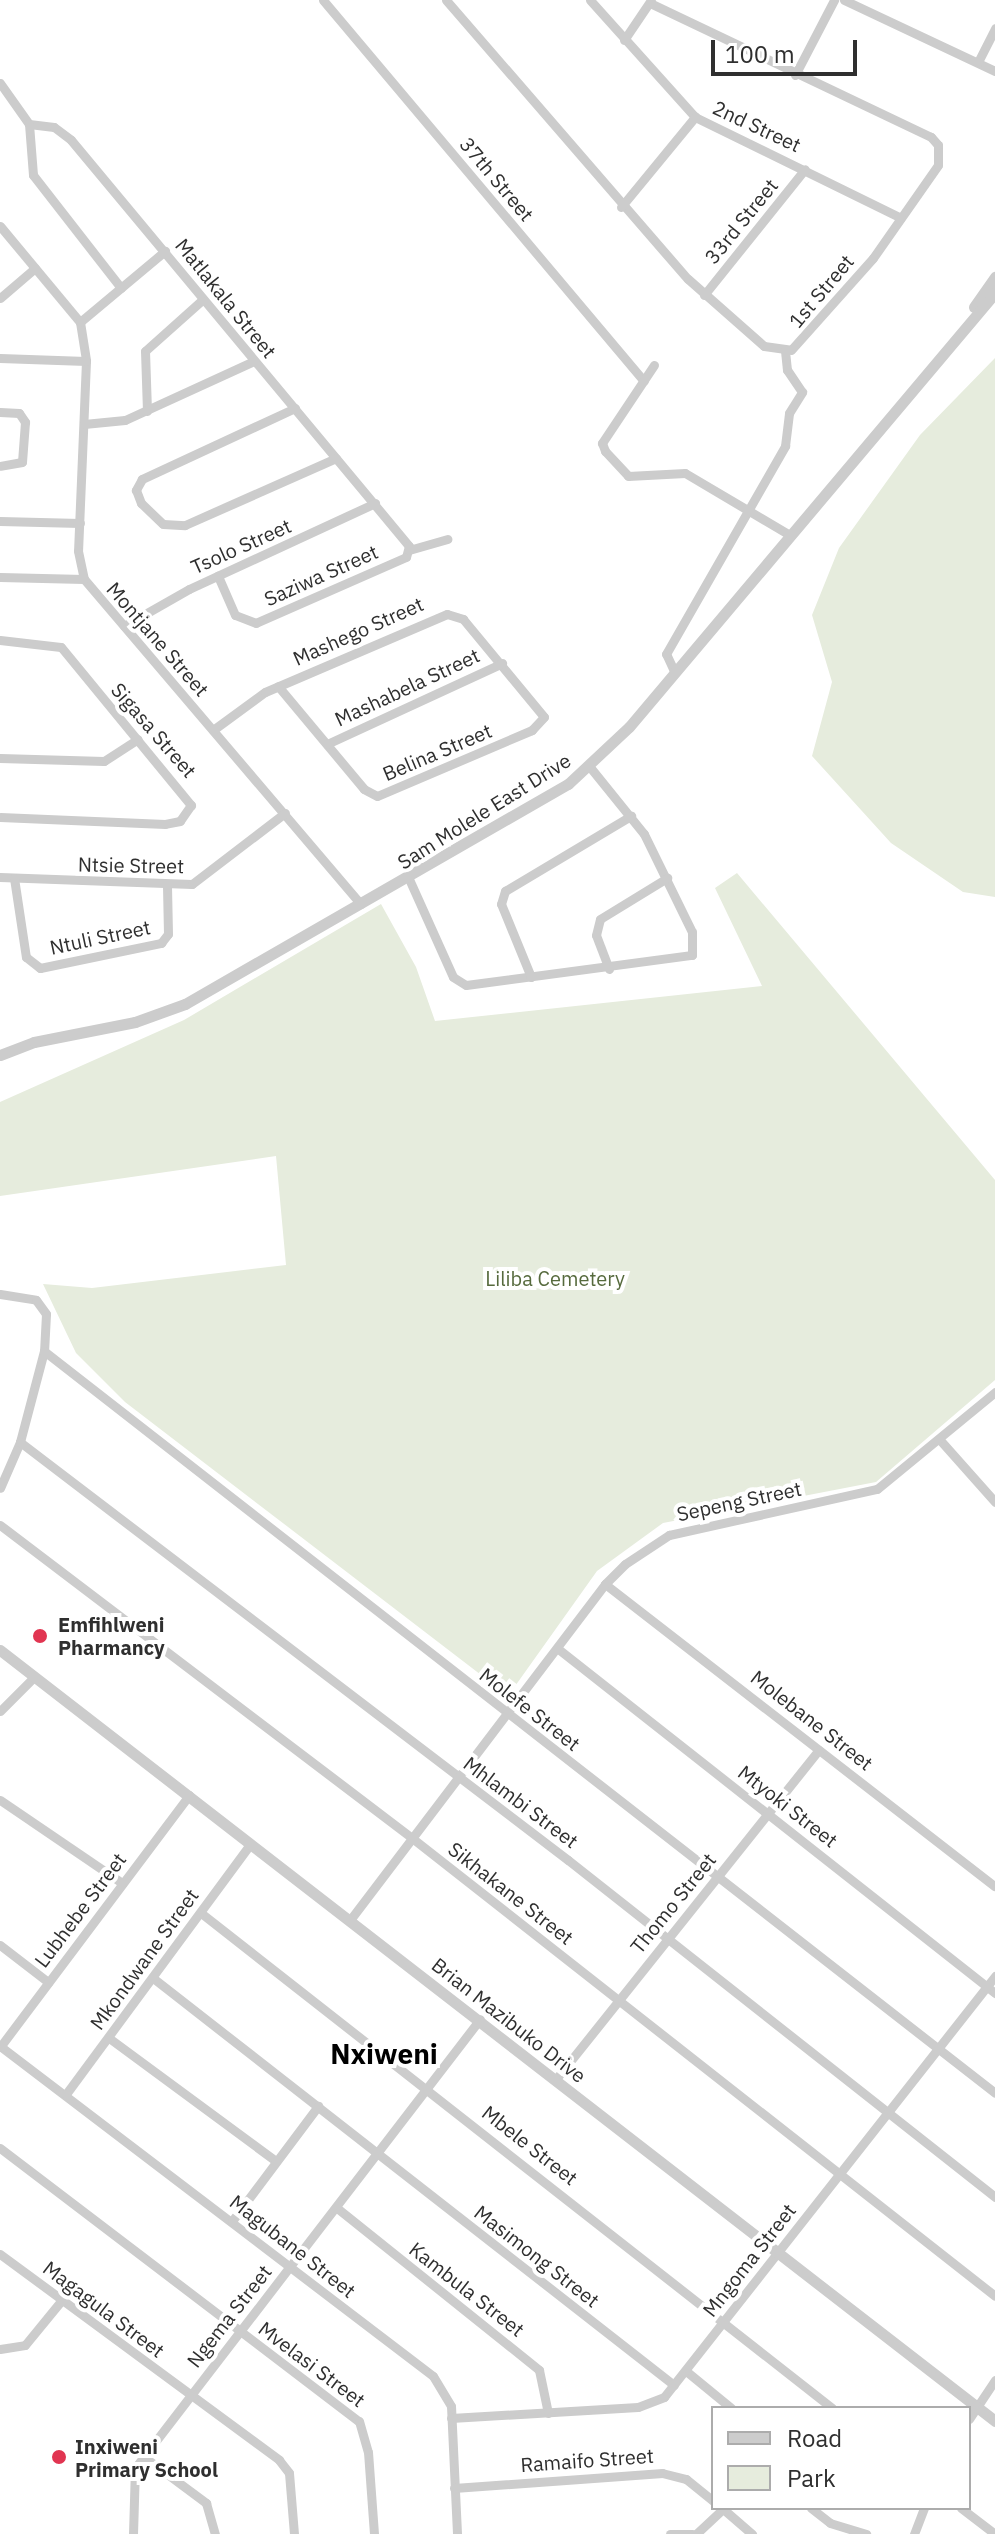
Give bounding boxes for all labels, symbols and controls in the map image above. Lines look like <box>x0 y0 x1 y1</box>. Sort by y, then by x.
scale bar <box>715 24 861 74</box>
text: 100 m <box>725 38 795 70</box>
street label: 2nd Street <box>709 95 805 157</box>
street label: 37th Street <box>455 132 539 226</box>
street label: 33rd Street <box>699 174 783 268</box>
street label: Matlakala Street <box>170 233 282 363</box>
street label: 1st Street <box>783 250 859 332</box>
street label: Tsolo Street <box>187 513 295 579</box>
street label: Saziwa Street <box>260 539 382 611</box>
street label: Montjane Street <box>102 577 214 701</box>
street label: Mashego Street <box>289 592 427 670</box>
street label: Mashabela Street <box>331 643 483 731</box>
street label: Sigasa Street <box>106 678 202 782</box>
street label: Belina Street <box>379 718 495 786</box>
street label: Sam Molele East Drive <box>393 748 575 874</box>
street label: Ntsie Street <box>78 852 184 878</box>
street label: Ntuli Street <box>47 915 153 959</box>
park label: Liliba Cemetery <box>485 1266 625 1290</box>
street label: Sepeng Street <box>675 1476 803 1526</box>
place label: Emfihlweni Pharmancy <box>58 1612 165 1659</box>
marker: Emfihlweni Pharmancy <box>29 1625 51 1647</box>
street label: Molefe Street <box>475 1662 585 1756</box>
street label: Molebane Street <box>746 1665 878 1775</box>
street label: Mhlambi Street <box>459 1751 583 1853</box>
street label: Mtyoki Street <box>734 1760 842 1852</box>
street label: Sikhakane Street <box>444 1837 578 1949</box>
street label: Lubhebe Street <box>29 1848 131 1972</box>
street label: Thomo Street <box>625 1848 721 1958</box>
street label: Mkondwane Street <box>85 1884 203 2034</box>
street label: Brian Mazibuko Drive <box>427 1952 591 2088</box>
district label: Nxiweni <box>330 2037 438 2071</box>
street label: Mbele Street <box>477 2100 583 2190</box>
street label: Magubane Street <box>225 2189 361 2303</box>
street label: Mngoma Street <box>697 2199 801 2321</box>
street label: Masimong Street <box>470 2200 604 2312</box>
street label: Kambula Street <box>405 2237 529 2341</box>
street label: Magagula Street <box>39 2256 169 2362</box>
street label: Ngema Street <box>182 2260 276 2372</box>
street label: Mvelasi Street <box>254 2316 370 2412</box>
legend <box>711 2406 971 2510</box>
text: Road <box>787 2422 842 2454</box>
place label: Inxiweni Primary School <box>75 2434 218 2481</box>
street label: Ramaifo Street <box>520 2443 654 2477</box>
marker: Inxiweni Primary School <box>50 2448 68 2466</box>
text: Park <box>787 2462 836 2494</box>

